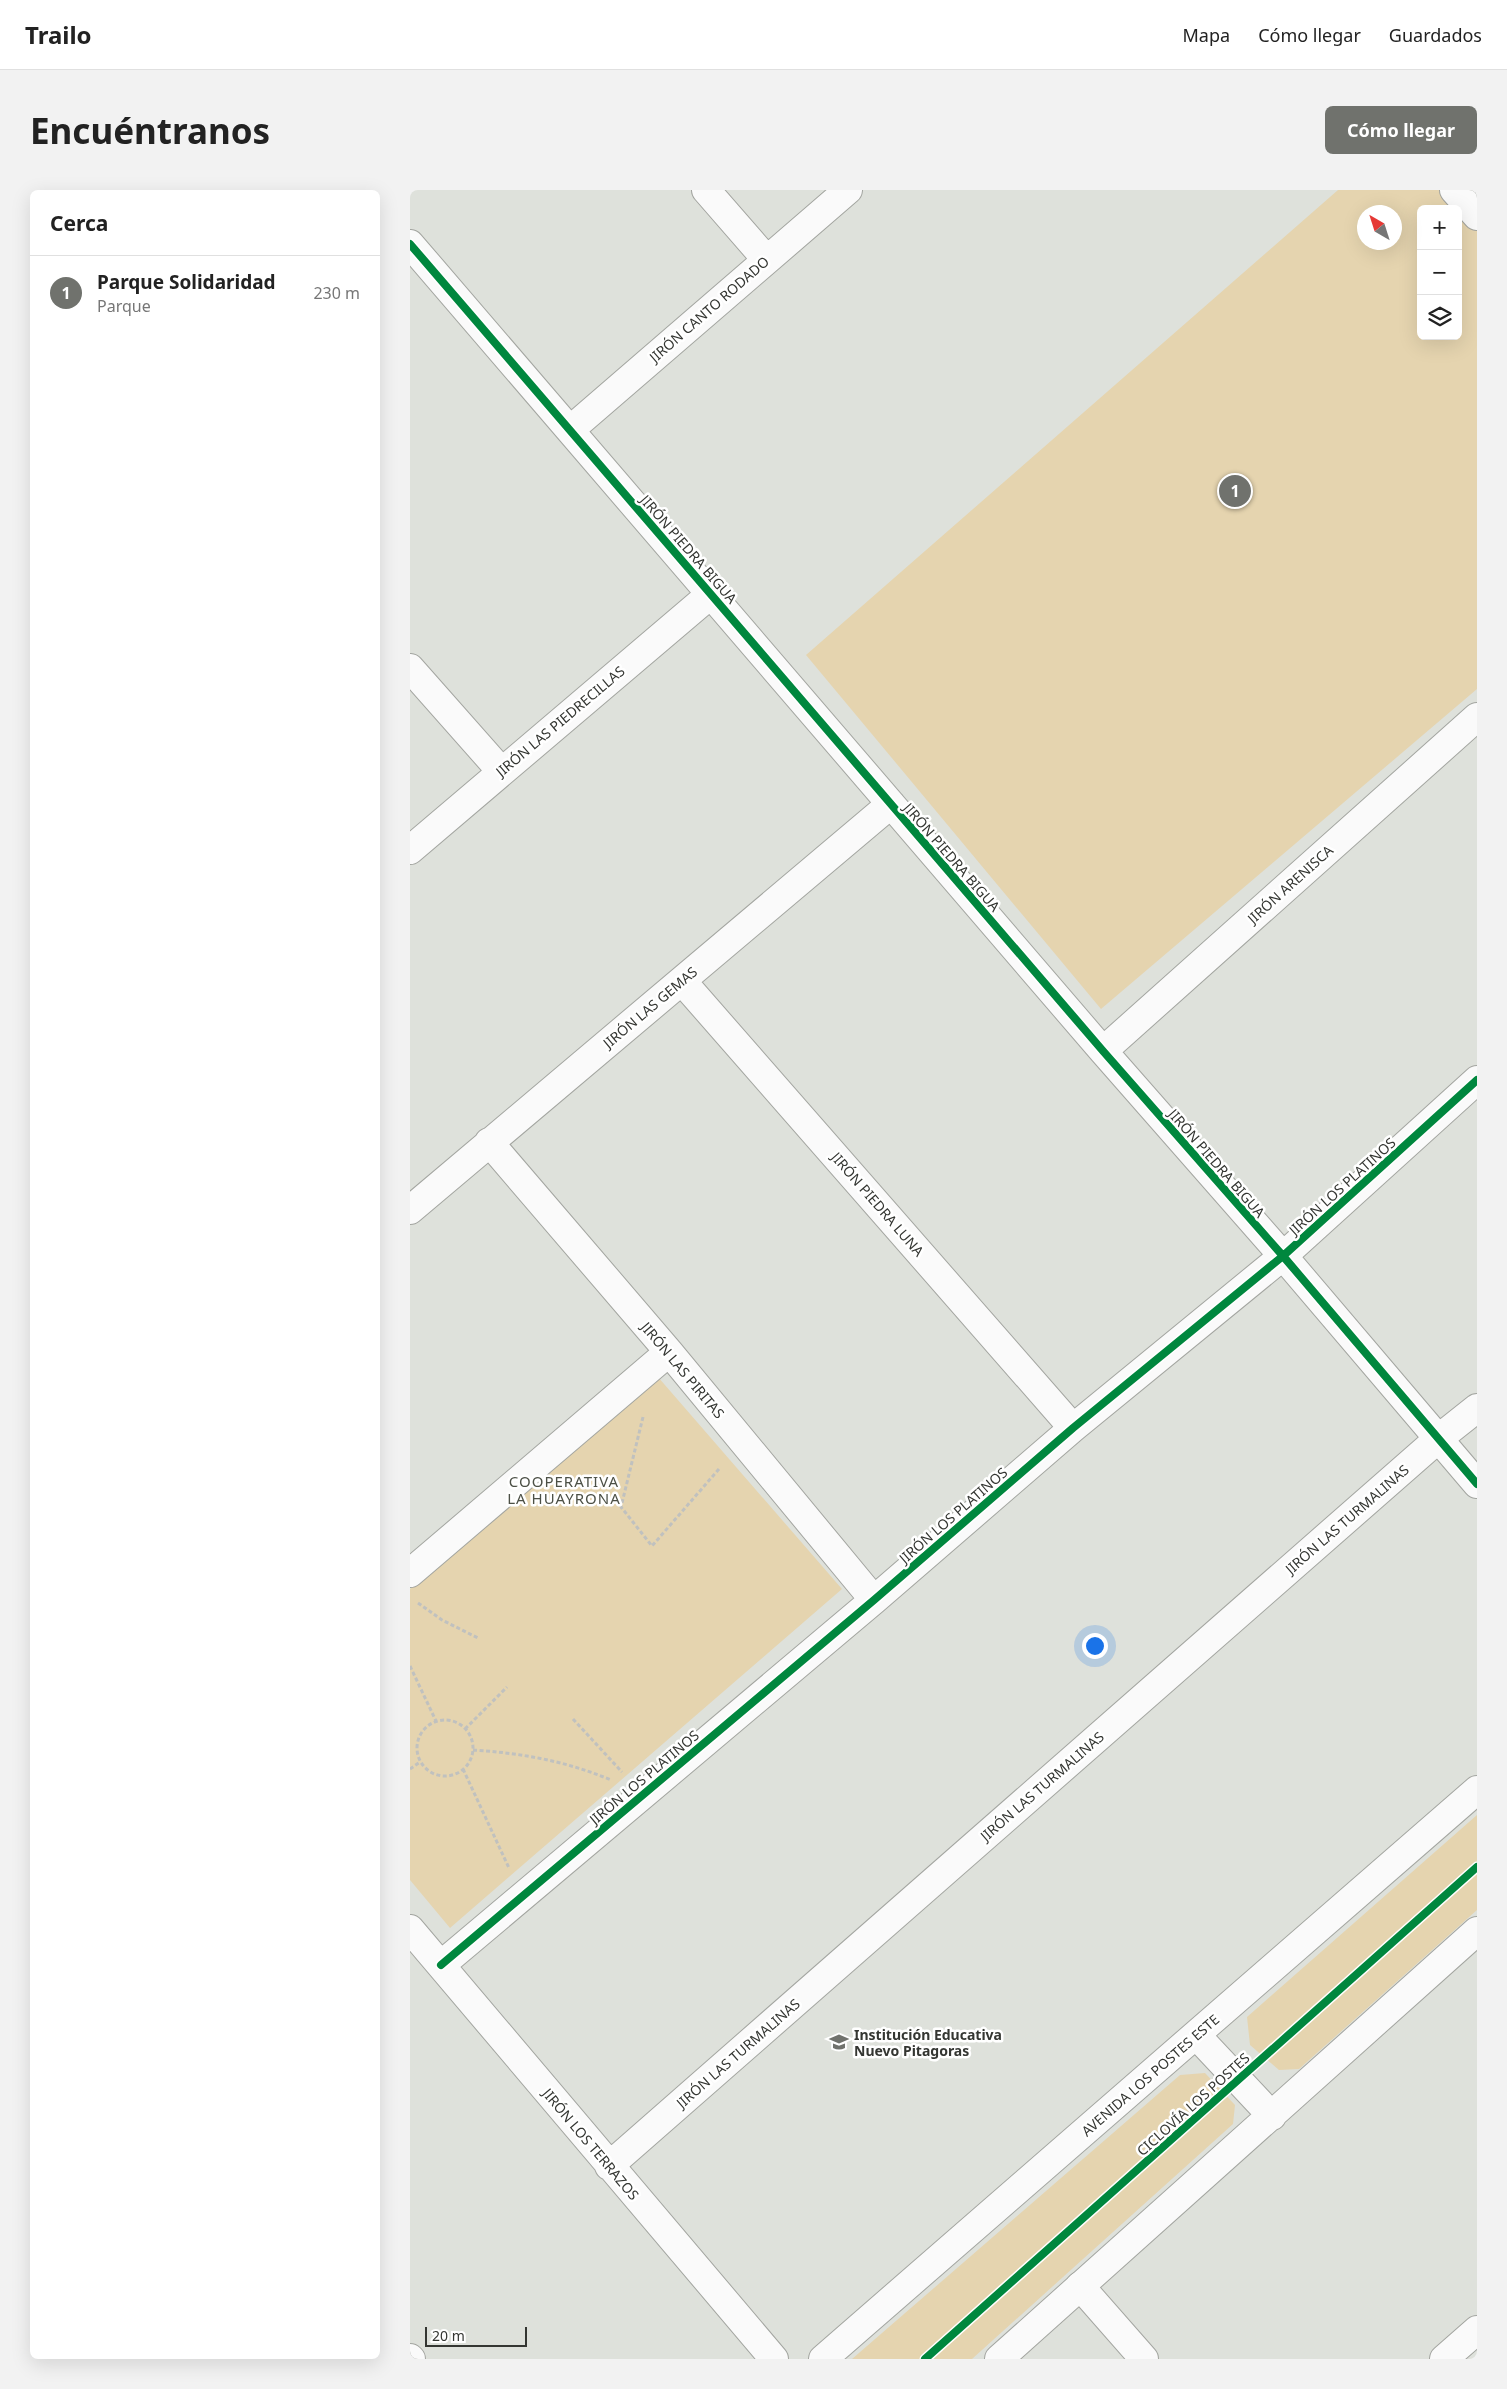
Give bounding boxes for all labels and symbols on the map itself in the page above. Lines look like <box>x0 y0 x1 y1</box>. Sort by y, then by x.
north arrow <box>1357 205 1402 250</box>
street label: JIRÓN CANTO RODADO <box>644 252 773 368</box>
pin: 1 <box>1219 472 1251 510</box>
street label: JIRÓN PIEDRA BIGUA <box>635 489 741 607</box>
street label: JIRÓN LAS PIEDRECILLAS <box>490 661 629 782</box>
street label: JIRÓN PIEDRA BIGUA <box>898 797 1004 915</box>
street label: JIRÓN ARENISCA <box>1242 841 1337 929</box>
street label: JIRÓN LAS GEMAS <box>597 962 701 1053</box>
street label: JIRÓN PIEDRA BIGUA <box>1163 1103 1269 1221</box>
street label: JIRÓN LOS PLATINOS <box>1283 1133 1400 1240</box>
street label: JIRÓN PIEDRA LUNA <box>826 1146 929 1260</box>
street label: JIRÓN LAS PIRITAS <box>636 1316 729 1422</box>
street label: JIRÓN LAS TURMALINAS <box>1280 1460 1413 1579</box>
street label: JIRÓN LOS PLATINOS <box>893 1463 1011 1569</box>
district label: COOPERATIVA LA HUAYRONA <box>507 1471 621 1508</box>
your location <box>1082 1633 1108 1659</box>
street label: JIRÓN LOS PLATINOS <box>584 1725 703 1830</box>
street label: JIRÓN LAS TURMALINAS <box>975 1727 1108 1846</box>
street label: JIRÓN LAS TURMALINAS <box>671 1994 804 2113</box>
street label: AVENIDA LOS POSTES ESTE <box>1077 2010 1223 2140</box>
place label: Institución Educativa Nuevo Pitagoras <box>854 2025 1002 2060</box>
school or university icon: Institución Educativa Nuevo Pitagoras <box>828 2031 850 2053</box>
street label: CICLOVÍA LOS POSTES <box>1133 2048 1254 2160</box>
street label: JIRÓN LOS TERRAZOS <box>537 2083 644 2204</box>
scale bar <box>425 2324 528 2347</box>

